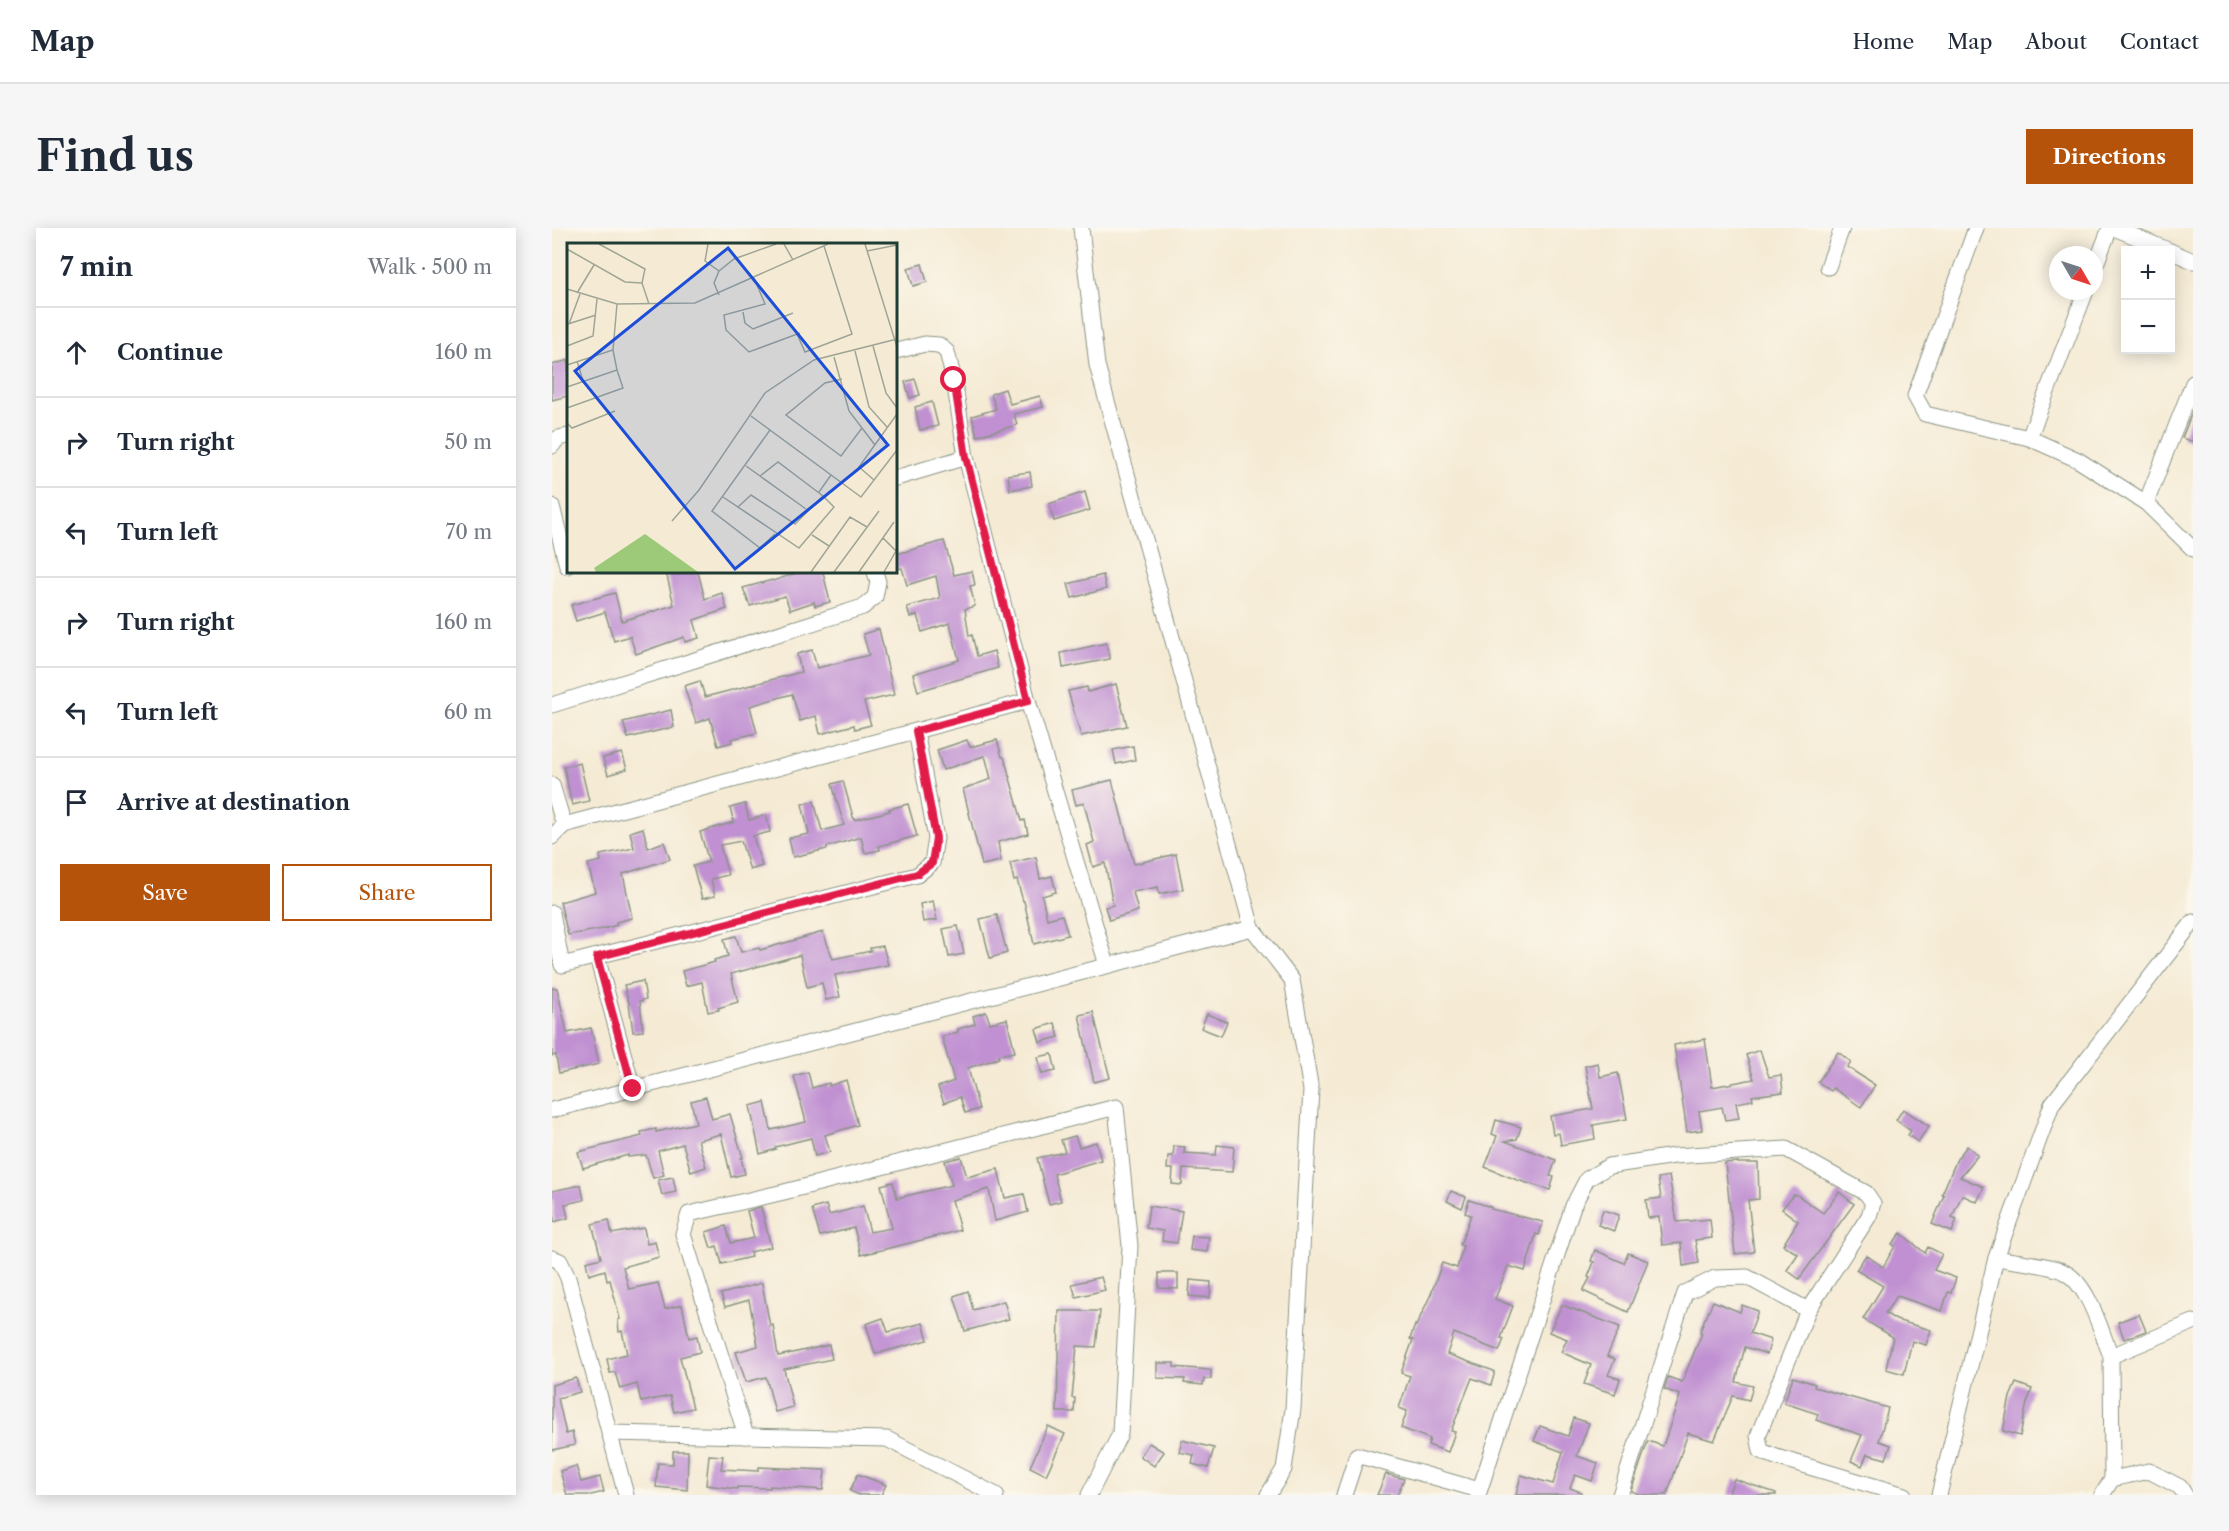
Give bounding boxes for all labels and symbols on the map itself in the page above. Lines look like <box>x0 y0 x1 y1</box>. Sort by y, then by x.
inset map <box>567 243 897 573</box>
north arrow <box>2049 246 2103 300</box>
route start <box>940 366 966 392</box>
route end <box>619 1075 645 1101</box>

